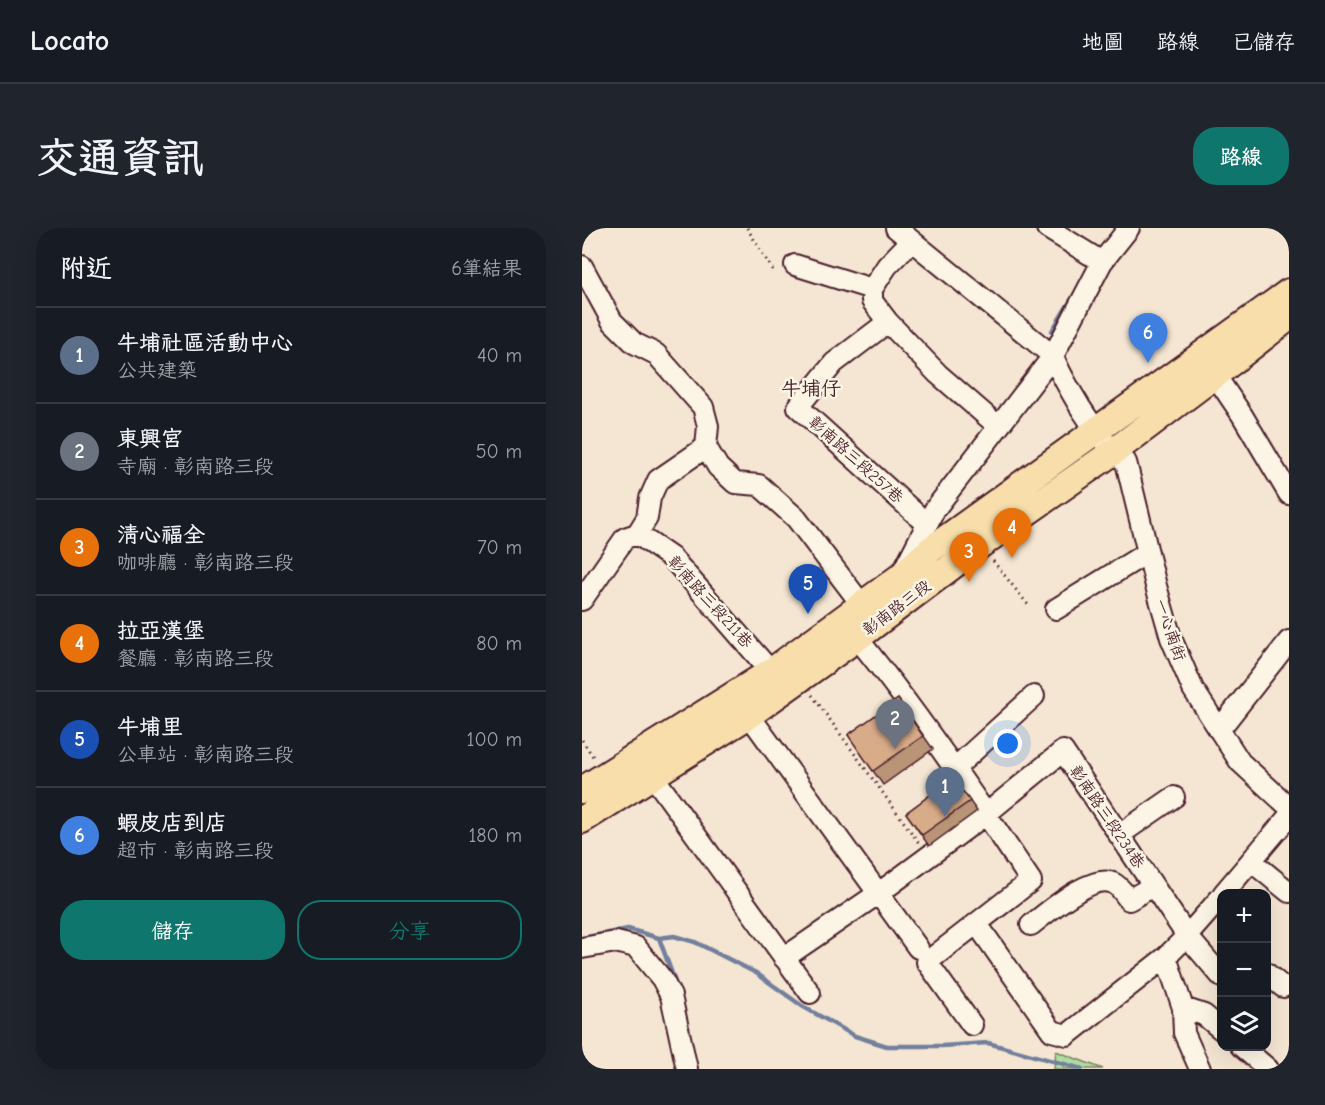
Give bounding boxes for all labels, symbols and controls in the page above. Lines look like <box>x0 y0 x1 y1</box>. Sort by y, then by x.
text: Locato <box>30 25 109 57</box>
text: 地圖 <box>1082 30 1124 54</box>
text: 路線 <box>1157 30 1199 54</box>
text: 已儲存 <box>1232 30 1295 54</box>
button: 路線 <box>1193 127 1289 185</box>
text: 交通資訊 <box>36 134 204 183</box>
text: 附近 <box>60 254 112 284</box>
text: 6筆結果 <box>451 257 522 280</box>
pin: 6 <box>1128 314 1168 363</box>
text: 牛埔社區活動中心 <box>117 330 293 356</box>
text: 1 <box>76 344 83 367</box>
text: 40 m <box>477 344 522 367</box>
text: 公共建築 <box>117 359 197 382</box>
district label: 牛埔仔 <box>781 377 841 400</box>
street label: 彰南路三段257巷 <box>805 413 907 507</box>
text: 東興宮 <box>117 426 183 452</box>
text: 2 <box>75 440 84 463</box>
text: 50 m <box>476 440 522 463</box>
text: 寺廟 · 彰南路三段 <box>117 455 274 478</box>
pin: 4 <box>992 508 1032 558</box>
text: 清心福全 <box>117 522 205 548</box>
pin: 3 <box>950 532 988 582</box>
text: 3 <box>75 536 84 559</box>
text: 70 m <box>477 536 522 559</box>
text: 咖啡廳 · 彰南路三段 <box>117 551 294 574</box>
street label: 彰南路三段211巷 <box>664 552 756 652</box>
pin: 5 <box>788 564 828 614</box>
street label: 彰南路三段 <box>860 577 934 639</box>
street label: 一心南街 <box>1151 597 1189 663</box>
text: 拉亞漢堡 <box>117 618 205 644</box>
text: 4 <box>75 632 84 655</box>
text: 80 m <box>476 632 522 655</box>
text: 餐廳 · 彰南路三段 <box>117 647 274 670</box>
pin: 2 <box>876 700 914 749</box>
text: 牛埔里 <box>117 714 183 740</box>
text: 5 <box>74 728 85 751</box>
text: 100 m <box>467 728 522 751</box>
your location <box>993 729 1022 758</box>
text: 公車站 · 彰南路三段 <box>117 743 294 766</box>
street label: 彰南路三段234巷 <box>1066 762 1148 872</box>
pin: 1 <box>926 768 964 817</box>
text: 蝦皮店到店 <box>117 810 227 836</box>
text: 6 <box>74 824 85 847</box>
text: 180 m <box>468 824 522 847</box>
text: 超市 · 彰南路三段 <box>117 839 274 862</box>
map controls <box>1217 889 1271 1051</box>
button: + <box>1217 889 1271 943</box>
button: 儲存 <box>60 900 285 960</box>
button: 分享 <box>297 900 522 960</box>
button: − <box>1217 943 1271 997</box>
button: layers <box>1217 997 1271 1051</box>

